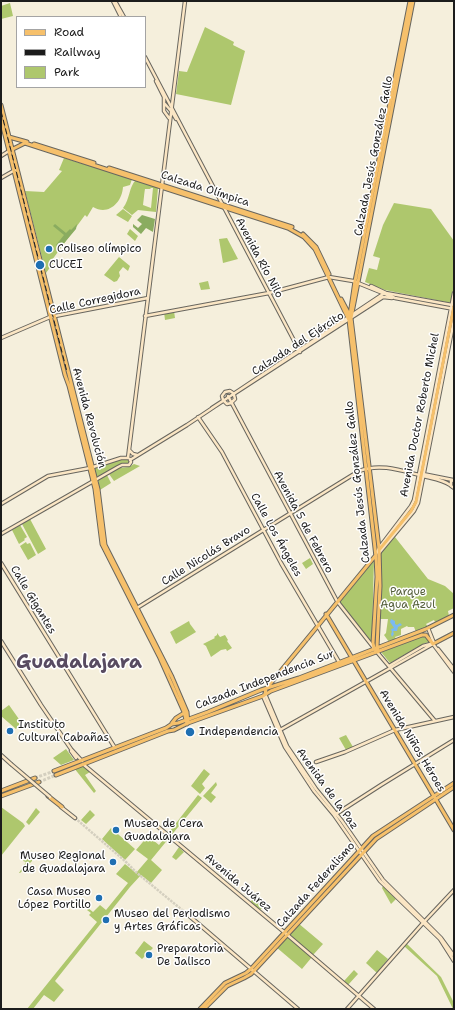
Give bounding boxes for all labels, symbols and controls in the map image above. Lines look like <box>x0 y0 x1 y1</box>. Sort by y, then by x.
legend <box>16 16 146 88</box>
text: Road <box>54 24 84 40</box>
text: Railway <box>54 44 101 60</box>
text: Park <box>54 64 80 80</box>
street label: Calzada Jesús González Gallo <box>352 75 396 237</box>
street label: Calzada Olímpica <box>159 168 251 210</box>
street label: Avenida Río Nilo <box>232 216 286 300</box>
place label: Coliseo olímpico <box>57 242 141 256</box>
marker: Coliseo olímpico <box>44 244 54 254</box>
place label: CUCEI <box>49 258 83 272</box>
marker: CUCEI <box>34 259 46 271</box>
street label: Calle Corregidora <box>48 285 142 317</box>
street label: Calzada del Ejército <box>249 309 347 379</box>
street label: Avenida Doctor Roberto Michel <box>398 332 442 498</box>
street label: Avenida Revolución <box>69 366 109 470</box>
street label: Calzada Jesús González Gallo <box>343 400 373 564</box>
street label: Avenida 5 de Febrero <box>270 468 336 576</box>
street label: Calle Los Ángeles <box>248 491 304 579</box>
street label: Calle Nicolás Bravo <box>159 523 253 589</box>
street label: Calle Gigantes <box>7 563 59 637</box>
park label: Parque Agua Azul <box>380 585 436 611</box>
street label: Calzada Independencia Sur <box>194 647 336 713</box>
district label: Guadalajara <box>16 652 142 674</box>
street label: Avenida Niños Héroes <box>376 687 448 795</box>
place label: Instituto Cultural Cabañas <box>18 718 109 744</box>
place label: Independencia <box>199 725 278 739</box>
marker: Instituto Cultural Cabañas <box>5 726 15 736</box>
marker: Independencia <box>184 726 196 738</box>
street label: Avenida de la Paz <box>293 746 361 832</box>
place label: Museo de Cera Guadalajara <box>124 817 203 843</box>
marker: Museo de Cera Guadalajara <box>111 825 121 835</box>
street label: Calzada Federalismo <box>274 839 358 931</box>
place label: Museo Regional de Guadalajara <box>20 849 105 875</box>
street label: Avenida Juárez <box>202 851 274 915</box>
marker: Museo Regional de Guadalajara <box>108 857 118 867</box>
place label: Casa Museo López Portillo <box>18 885 91 911</box>
marker: Casa Museo López Portillo <box>94 893 104 903</box>
place label: Museo del Periodismo y Artes Gráficas <box>114 907 230 933</box>
marker: Museo del Periodismo y Artes Gráficas <box>101 915 111 925</box>
place label: Preparatoria De Jalisco <box>157 942 224 968</box>
marker: Preparatoria De Jalisco <box>144 950 154 960</box>

